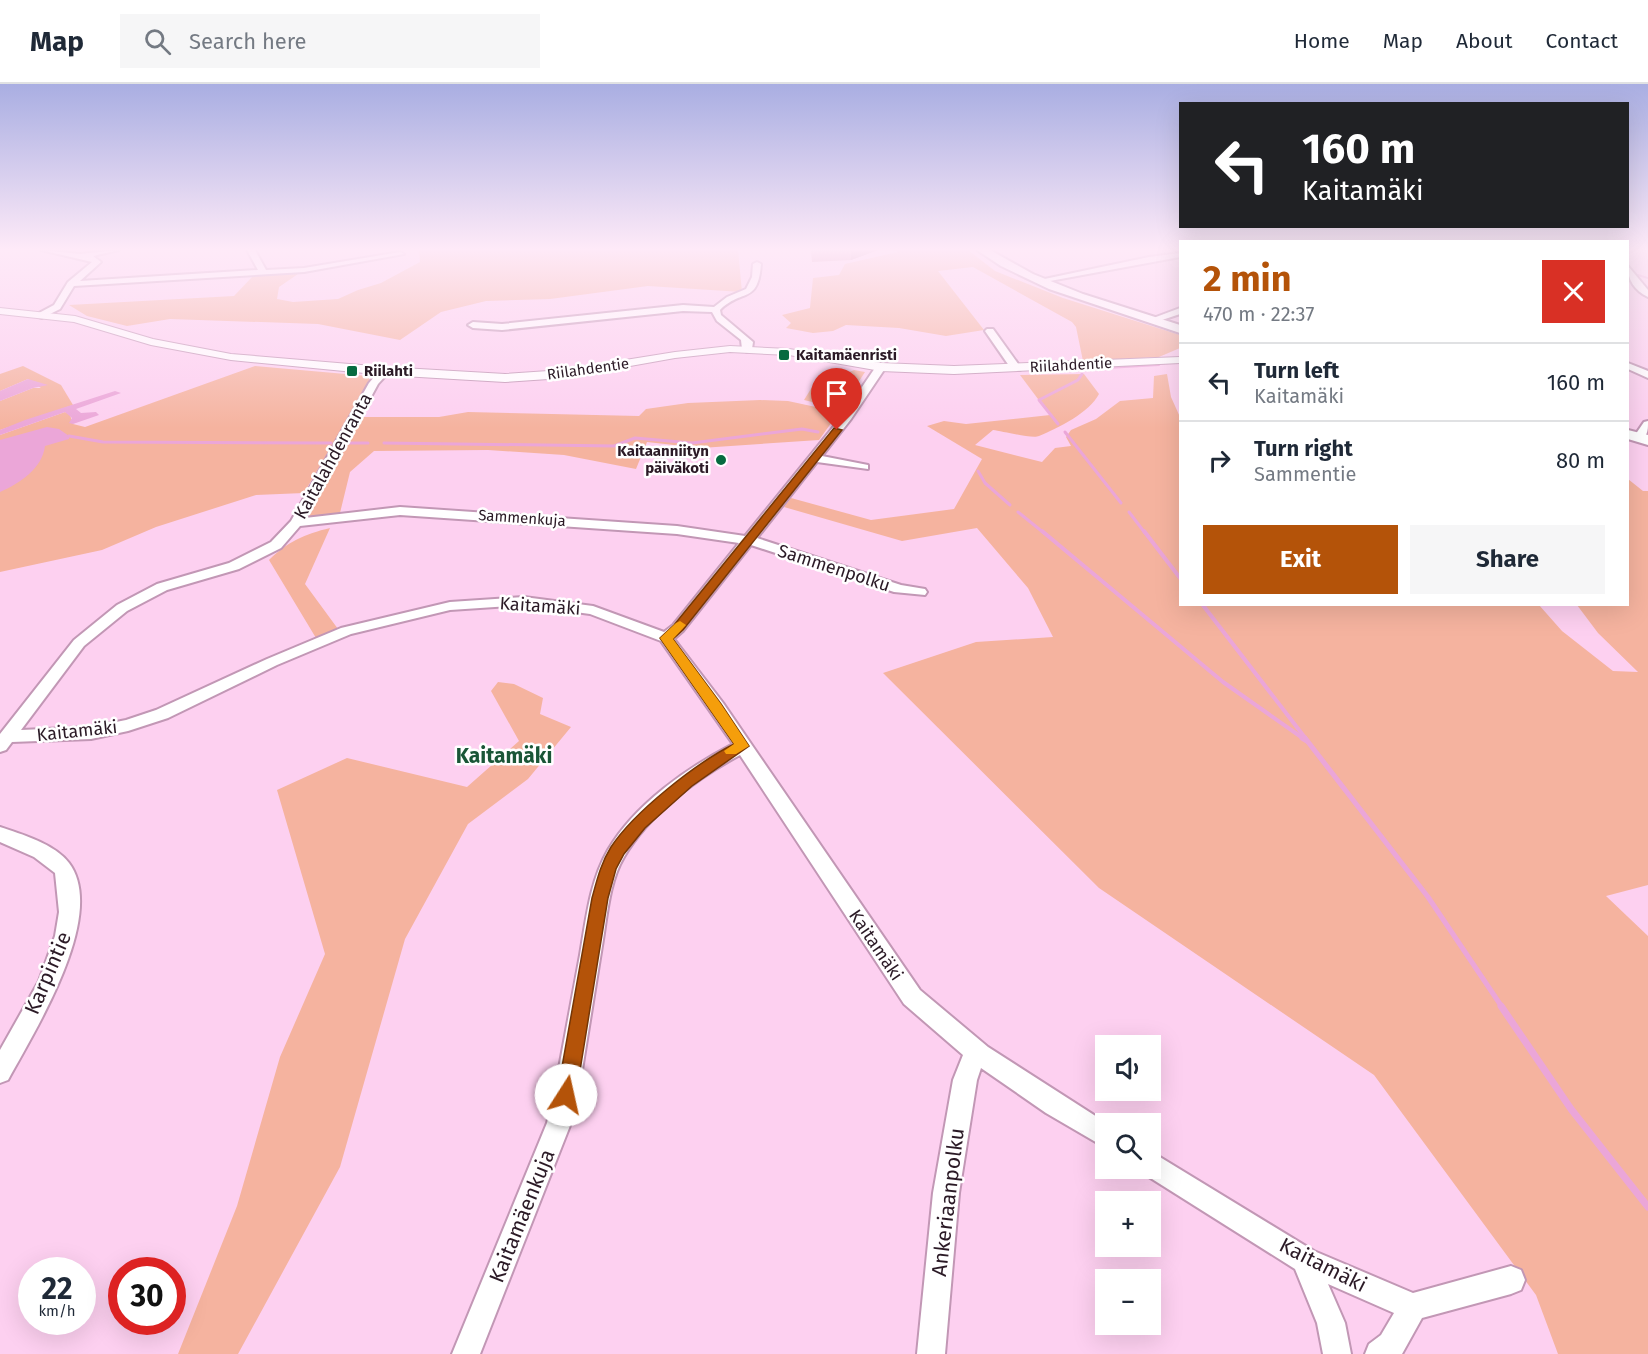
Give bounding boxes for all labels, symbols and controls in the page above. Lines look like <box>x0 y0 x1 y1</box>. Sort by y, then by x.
search box <box>120 14 540 68</box>
text: Map <box>30 25 84 58</box>
icon: search <box>141 25 174 58</box>
text: Search here <box>189 28 307 55</box>
text: Home <box>1294 28 1350 54</box>
text: Map <box>1383 28 1423 54</box>
text: About <box>1456 28 1513 54</box>
text: Contact <box>1546 28 1618 54</box>
text: 160 m <box>1302 124 1415 174</box>
icon: left <box>1203 126 1281 204</box>
text: Kaitamäki <box>1302 175 1424 207</box>
text: 2 min <box>1203 257 1292 301</box>
button: close <box>1542 260 1605 323</box>
text: 470 m · 22:37 <box>1203 302 1314 326</box>
place label: Kaitamäenristi <box>796 346 897 364</box>
marker: Kaitamäenristi <box>777 348 791 362</box>
street label: Riilahdentie <box>546 354 630 384</box>
street label: Riilahdentie <box>1029 354 1113 376</box>
text: Turn left <box>1254 357 1339 384</box>
place label: Riilahti <box>364 362 413 380</box>
marker: Riilahti <box>345 364 359 378</box>
icon: left <box>1203 366 1236 399</box>
pin <box>811 368 862 430</box>
text: 160 m <box>1547 369 1605 396</box>
icon: arrive <box>820 377 853 410</box>
text: Kaitamäki <box>1254 384 1344 408</box>
street label: Kaitalahdenranta <box>289 389 377 523</box>
text: Turn right <box>1254 435 1353 462</box>
place label: Kaitaanniityn päiväkoti <box>617 442 709 477</box>
icon: right <box>1203 444 1236 477</box>
text: 80 m <box>1556 447 1605 474</box>
marker: Kaitaanniityn päiväkoti <box>714 453 728 467</box>
text: Sammentie <box>1254 462 1356 486</box>
street label: Sammenkuja <box>478 506 566 530</box>
button: Exit <box>1203 525 1398 594</box>
button: Share <box>1410 525 1605 594</box>
street label: Sammenpolku <box>775 539 893 597</box>
street label: Kaitamäki <box>499 592 581 620</box>
street label: Kaitamäki <box>36 716 118 746</box>
district label: Kaitamäki <box>456 743 552 769</box>
street label: Kaitamäki <box>844 905 908 985</box>
street label: Karpintie <box>19 928 77 1018</box>
map controls <box>1095 1035 1161 1335</box>
button: sound <box>1095 1035 1161 1101</box>
position arrow <box>534 1063 598 1127</box>
button: search <box>1095 1113 1161 1179</box>
street label: Ankeriaanpolku <box>926 1126 970 1278</box>
street label: Kaitamäenkuja <box>483 1145 561 1287</box>
button: + <box>1095 1191 1161 1257</box>
street label: Kaitamäki <box>1275 1232 1371 1298</box>
speed limit sign: 30 <box>108 1257 186 1335</box>
button: − <box>1095 1269 1161 1335</box>
text: 22 <box>41 1271 73 1307</box>
text: km/h <box>38 1302 76 1320</box>

